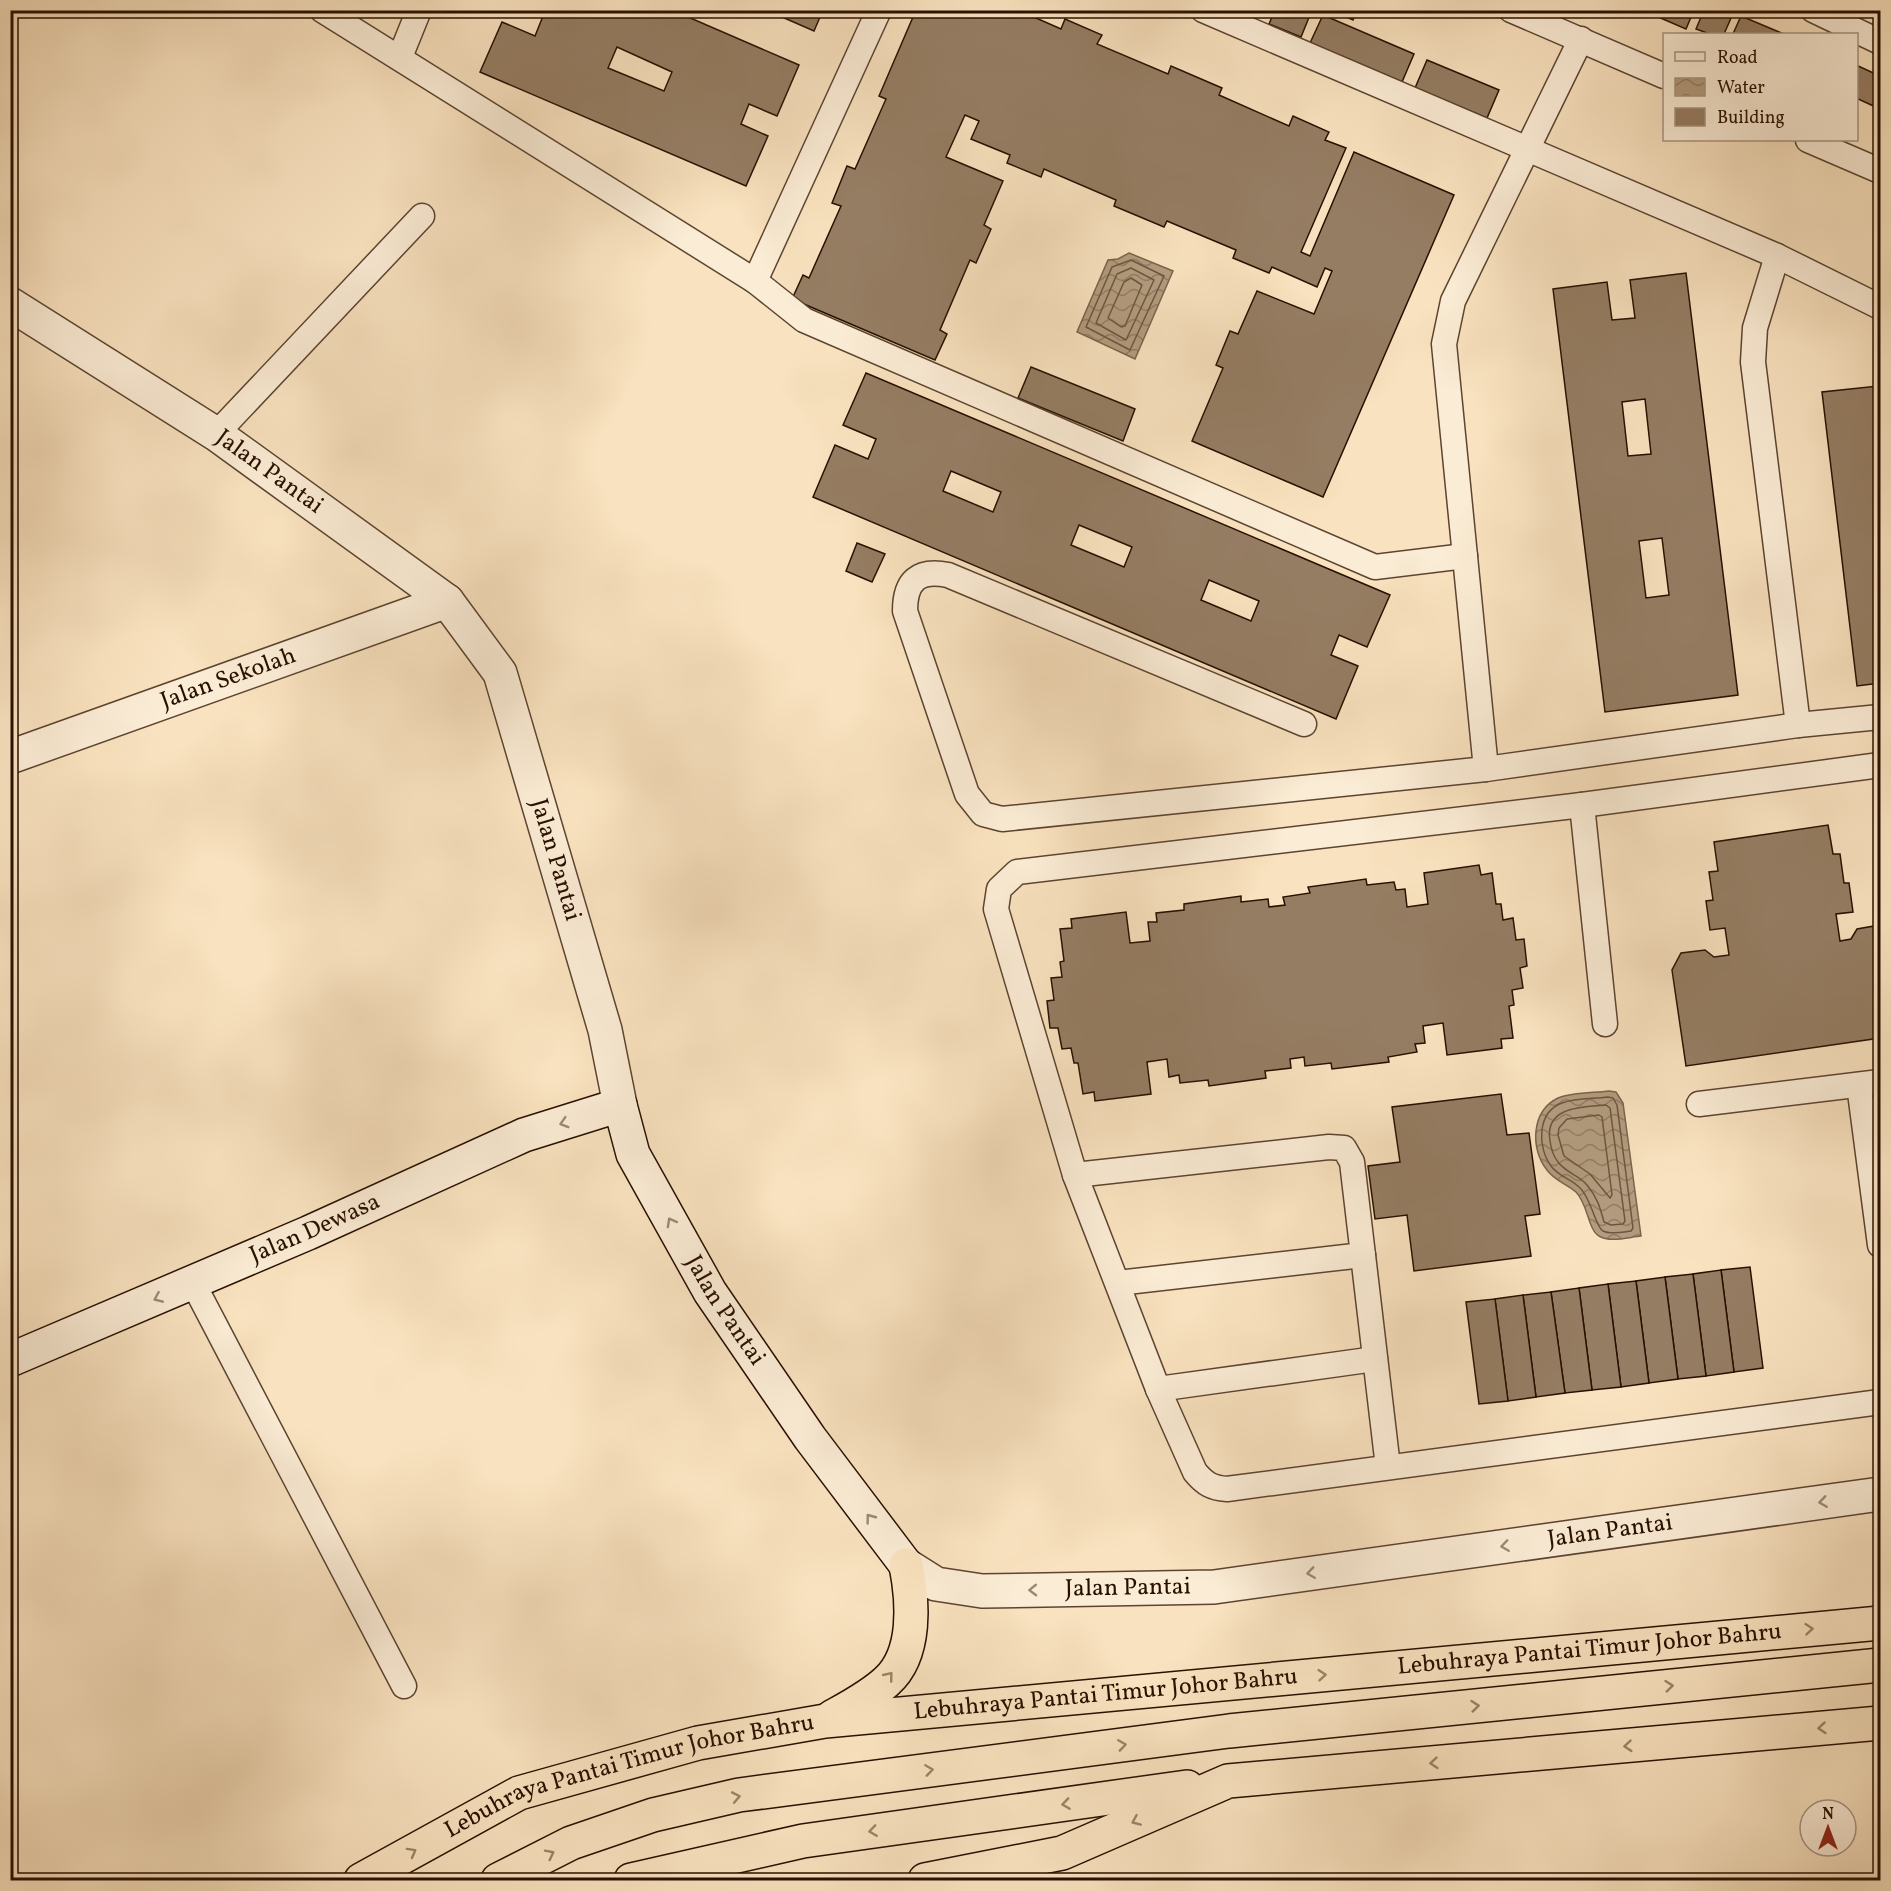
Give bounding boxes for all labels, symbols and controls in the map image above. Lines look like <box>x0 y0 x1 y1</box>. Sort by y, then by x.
legend <box>1663 33 1858 141</box>
text: Road <box>1717 46 1758 71</box>
text: Water <box>1717 76 1765 101</box>
text: Building <box>1717 106 1785 131</box>
street label: Jalan Pantai <box>208 422 330 523</box>
street label: Jalan Sekolah <box>156 639 301 719</box>
street label: Jalan Pantai <box>521 795 589 925</box>
one-way arrow <box>559 1115 570 1128</box>
street label: Jalan Dewasa <box>245 1185 386 1273</box>
one-way arrow <box>667 1218 678 1228</box>
street label: Jalan Pantai <box>676 1249 773 1373</box>
one-way arrow <box>153 1291 164 1303</box>
one-way arrow <box>1818 1495 1827 1508</box>
street label: Jalan Pantai <box>1545 1506 1675 1557</box>
one-way arrow <box>867 1514 878 1525</box>
one-way arrow <box>1500 1540 1509 1552</box>
one-way arrow <box>1307 1567 1316 1579</box>
street label: Jalan Pantai <box>1065 1570 1191 1607</box>
one-way arrow <box>1029 1584 1038 1597</box>
street label: Lebuhraya Pantai Timur Johor Bahru <box>1396 1615 1783 1685</box>
one-way arrow <box>1805 1623 1814 1636</box>
street label: Lebuhraya Pantai Timur Johor Bahru <box>912 1660 1299 1730</box>
one-way arrow <box>1318 1669 1327 1682</box>
one-way arrow <box>882 1672 893 1683</box>
one-way arrow <box>1665 1680 1674 1693</box>
one-way arrow <box>1471 1700 1480 1713</box>
street label: Lebuhraya Pantai Timur Johor Bahru <box>439 1706 817 1848</box>
one-way arrow <box>1818 1721 1827 1734</box>
one-way arrow <box>1118 1739 1127 1752</box>
one-way arrow <box>1623 1739 1633 1752</box>
one-way arrow <box>1429 1756 1438 1769</box>
one-way arrow <box>924 1765 933 1777</box>
one-way arrow <box>730 1791 740 1804</box>
one-way arrow <box>1061 1797 1070 1810</box>
north arrow <box>1798 1798 1858 1858</box>
text: N <box>1822 1804 1834 1826</box>
one-way arrow <box>1131 1814 1142 1826</box>
one-way arrow <box>868 1824 877 1836</box>
one-way arrow <box>406 1848 416 1859</box>
one-way arrow <box>544 1850 554 1861</box>

